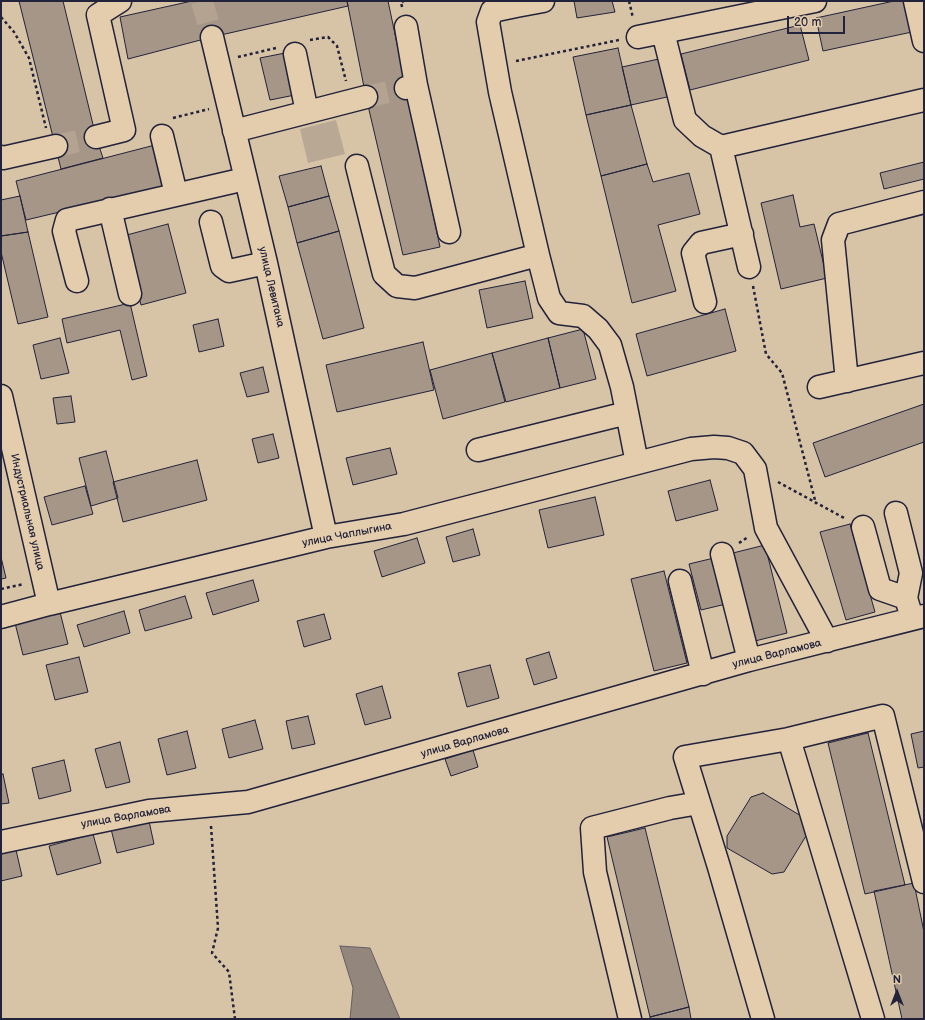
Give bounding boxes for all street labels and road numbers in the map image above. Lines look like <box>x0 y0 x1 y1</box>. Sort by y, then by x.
street label: улица Левитана <box>255 245 287 329</box>
street label: Индустриальная улица <box>7 452 47 572</box>
street label: улица Чаплыгина <box>301 520 393 550</box>
street label: улица Варламова <box>731 637 823 671</box>
street label: улица Варламова <box>419 723 511 761</box>
street label: улица Варламова <box>80 803 172 831</box>

